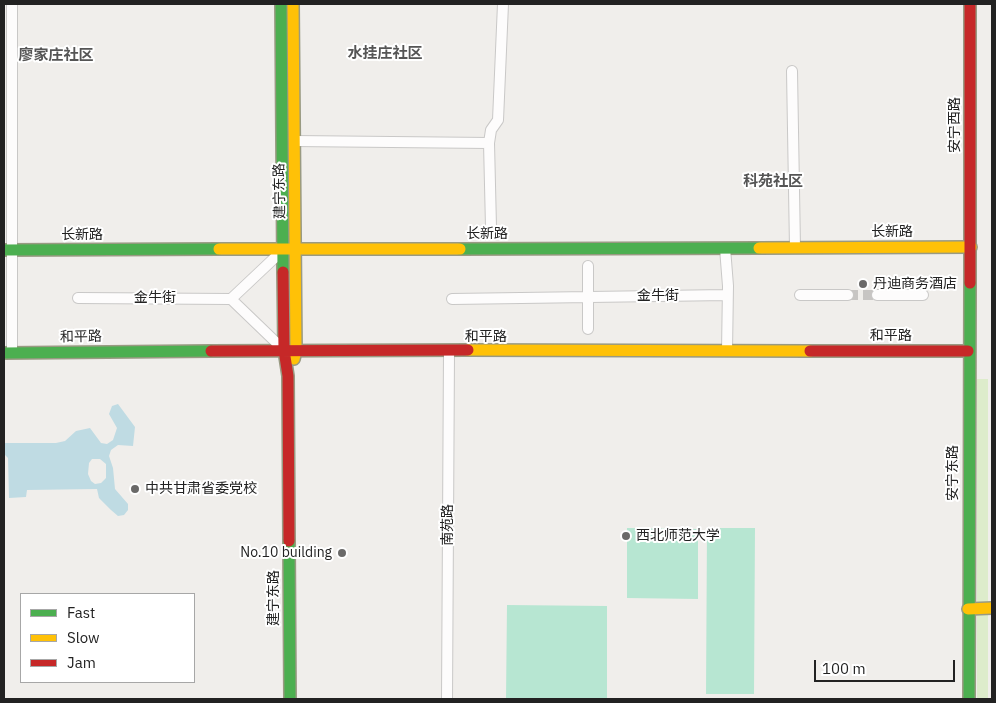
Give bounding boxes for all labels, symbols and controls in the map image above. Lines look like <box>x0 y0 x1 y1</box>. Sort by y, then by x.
district label: 水挂庄社区 <box>348 45 422 63</box>
district label: 廖家庄社区 <box>19 47 93 65</box>
street label: 安宁西路 <box>947 97 963 153</box>
street label: 建宁东路 <box>271 163 289 219</box>
district label: 科苑社区 <box>743 173 803 191</box>
street label: 长新路 <box>871 224 913 240</box>
street label: 长新路 <box>466 226 508 242</box>
street label: 长新路 <box>61 227 103 243</box>
place label: 丹迪商务酒店 <box>873 276 957 292</box>
marker: 丹迪商务酒店 <box>857 278 869 290</box>
street label: 金牛街 <box>637 288 679 304</box>
street label: 金牛街 <box>134 290 176 306</box>
street label: 和平路 <box>60 328 102 346</box>
street label: 和平路 <box>870 328 912 344</box>
street label: 和平路 <box>465 329 507 345</box>
street label: 安宁东路 <box>945 445 961 501</box>
place label: 中共甘肃省委党校 <box>145 481 257 497</box>
marker: 中共甘肃省委党校 <box>129 483 141 495</box>
street label: 南苑路 <box>440 504 456 546</box>
place label: 西北师范大学 <box>636 528 720 544</box>
marker: 西北师范大学 <box>620 530 632 542</box>
place label: No.10 building <box>240 545 332 561</box>
marker: No.10 building <box>336 547 348 559</box>
street label: 建宁东路 <box>266 570 282 626</box>
legend <box>20 593 195 683</box>
text: Fast <box>67 603 95 622</box>
text: Slow <box>67 628 100 647</box>
scale bar <box>816 650 957 682</box>
text: Jam <box>67 653 96 672</box>
text: 100 m <box>822 659 866 678</box>

